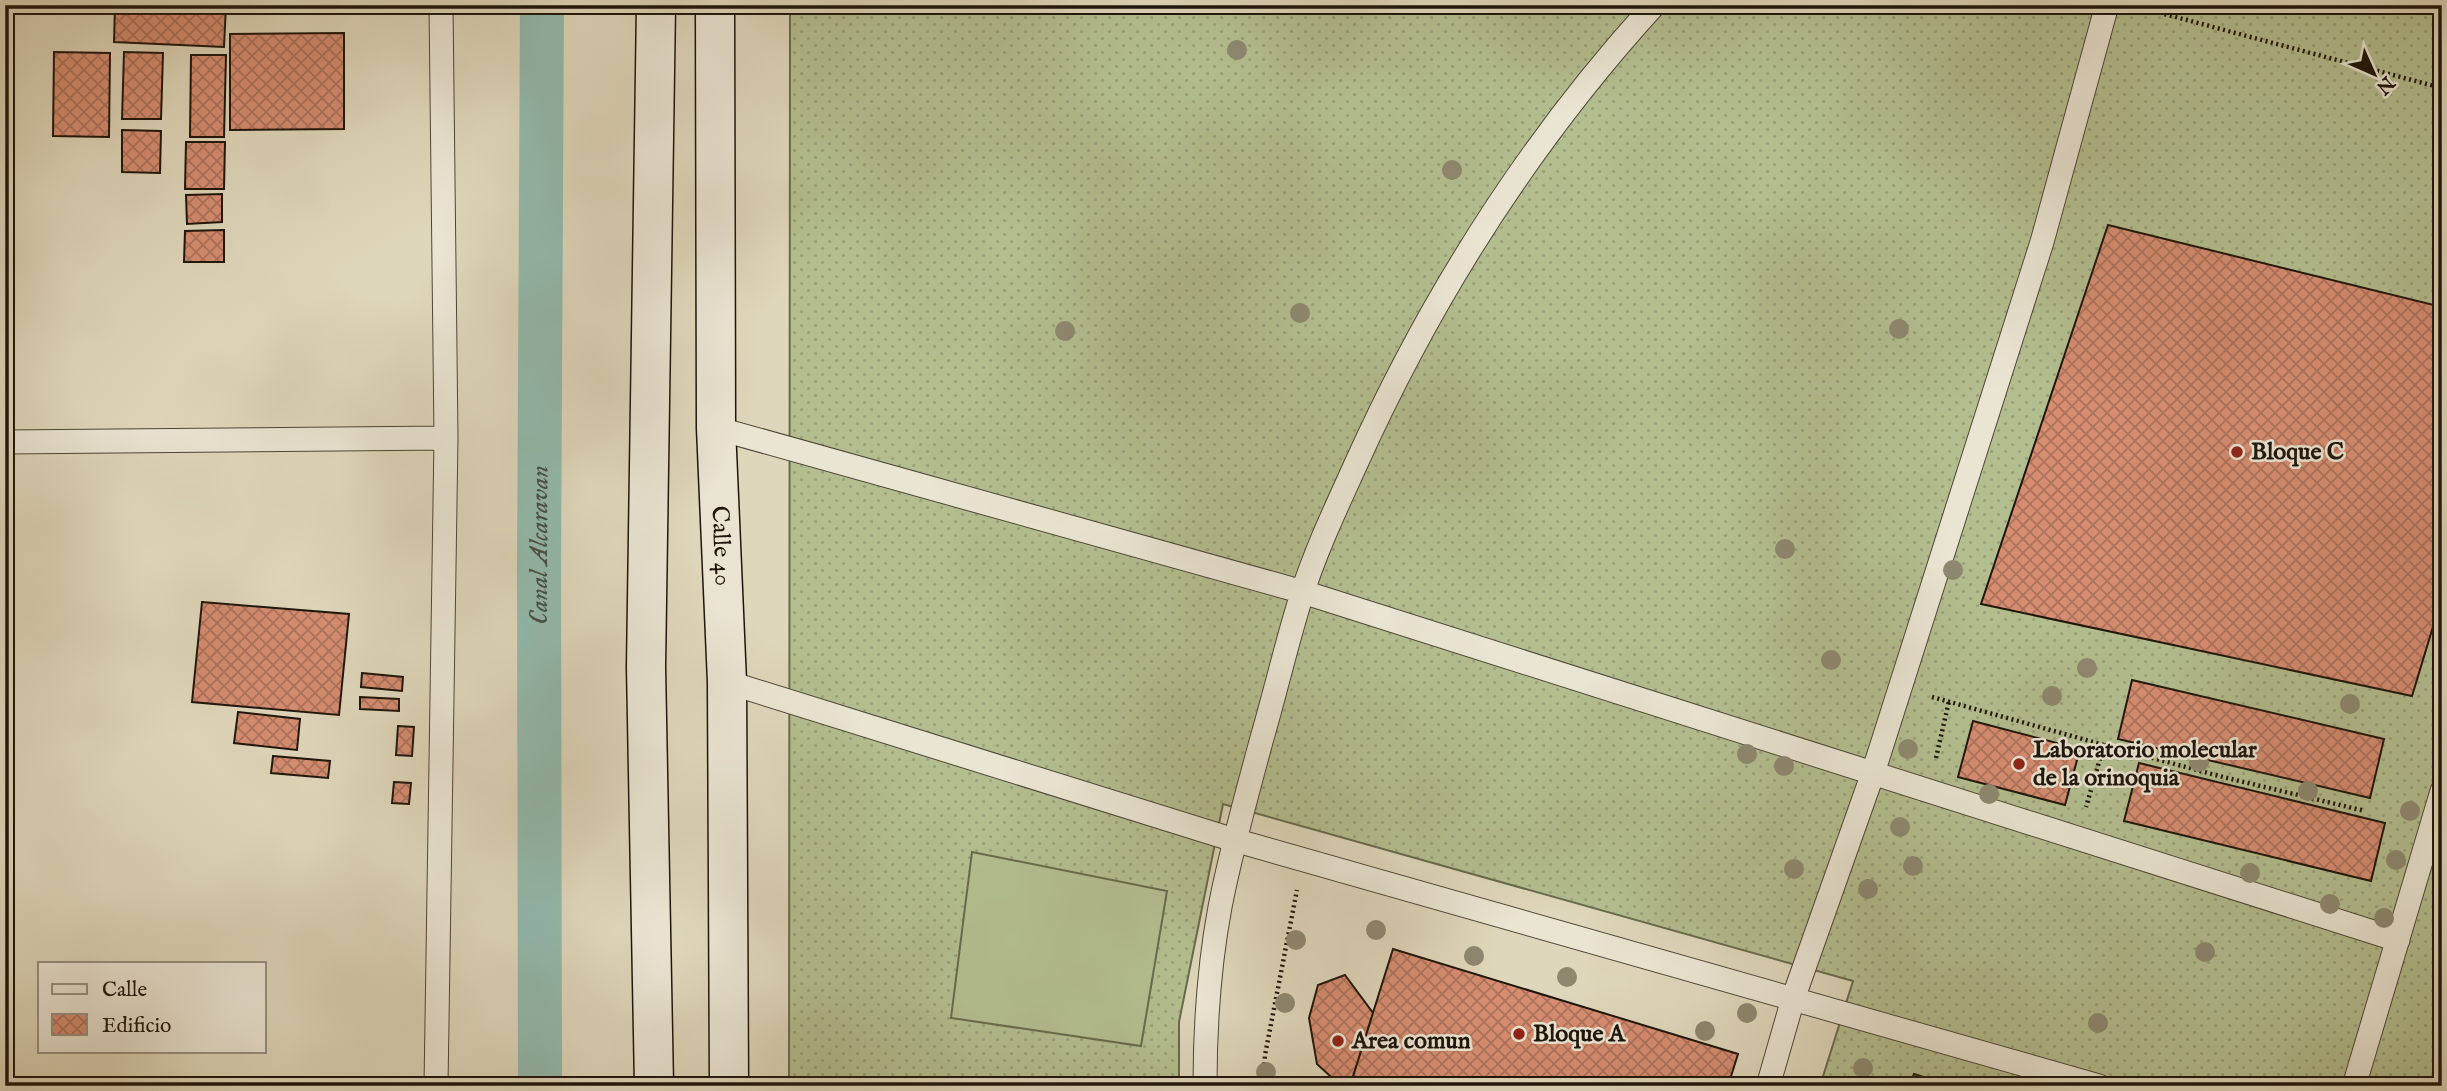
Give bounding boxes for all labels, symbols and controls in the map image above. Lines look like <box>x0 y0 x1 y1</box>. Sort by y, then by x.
north arrow <box>2338 38 2408 108</box>
text: N <box>2370 70 2400 99</box>
place label: Bloque C <box>2251 437 2344 468</box>
marker: Bloque C <box>2229 444 2245 460</box>
water label: Canal Alcaravan <box>522 465 556 625</box>
street label: Calle 40 <box>704 505 738 587</box>
place label: Laboratorio molecular de la orinoquia <box>2033 735 2257 794</box>
marker: Laboratorio molecular de la orinoquia <box>2011 756 2027 772</box>
legend <box>38 962 266 1052</box>
text: Calle <box>102 977 147 1004</box>
text: Edificio <box>102 1013 171 1040</box>
place label: Bloque A <box>1533 1019 1627 1050</box>
place label: Area comun <box>1351 1026 1471 1057</box>
marker: Bloque A <box>1511 1026 1527 1042</box>
marker: Area comun <box>1330 1033 1346 1049</box>

